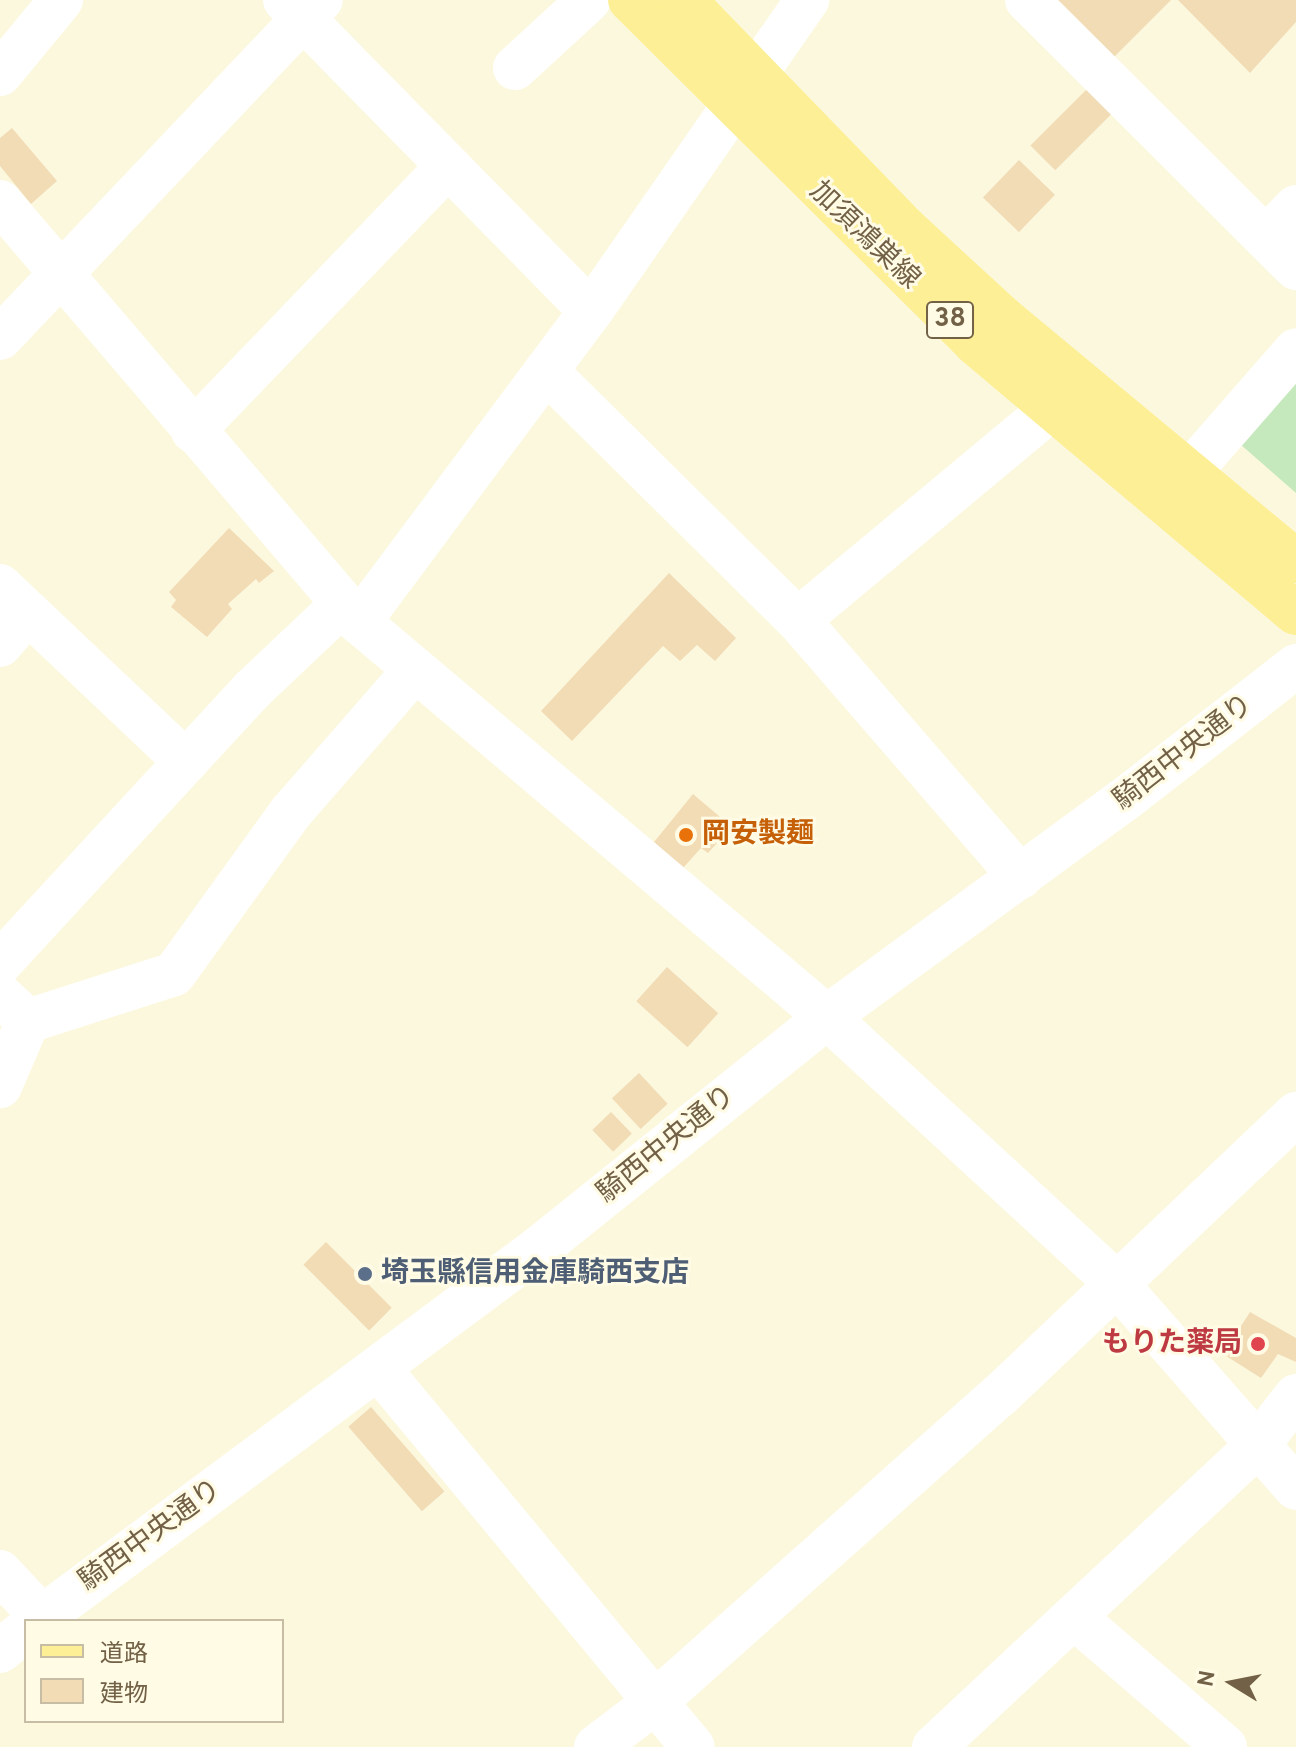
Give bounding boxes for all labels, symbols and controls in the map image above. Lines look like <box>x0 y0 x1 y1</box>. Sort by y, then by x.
street label: 加須鴻巣線 <box>802 175 926 297</box>
road number: 38 <box>926 298 974 342</box>
street label: 騎西中央通り <box>1107 688 1261 818</box>
place label: 岡安製麺 <box>702 818 814 852</box>
marker: 岡安製麺 <box>677 826 695 844</box>
street label: 騎西中央通り <box>591 1079 743 1211</box>
place label: 埼玉縣信用金庫騎西支店 <box>381 1257 689 1291</box>
marker: 埼玉縣信用金庫騎西支店 <box>356 1265 374 1283</box>
place label: もりた薬局 <box>1102 1327 1242 1361</box>
marker: もりた薬局 <box>1249 1335 1267 1353</box>
street label: 騎西中央通り <box>73 1473 229 1599</box>
legend <box>24 1619 284 1723</box>
text: 道路 <box>100 1640 148 1670</box>
north arrow <box>1192 1643 1272 1723</box>
text: N <box>1193 1669 1223 1689</box>
text: 建物 <box>100 1680 148 1710</box>

